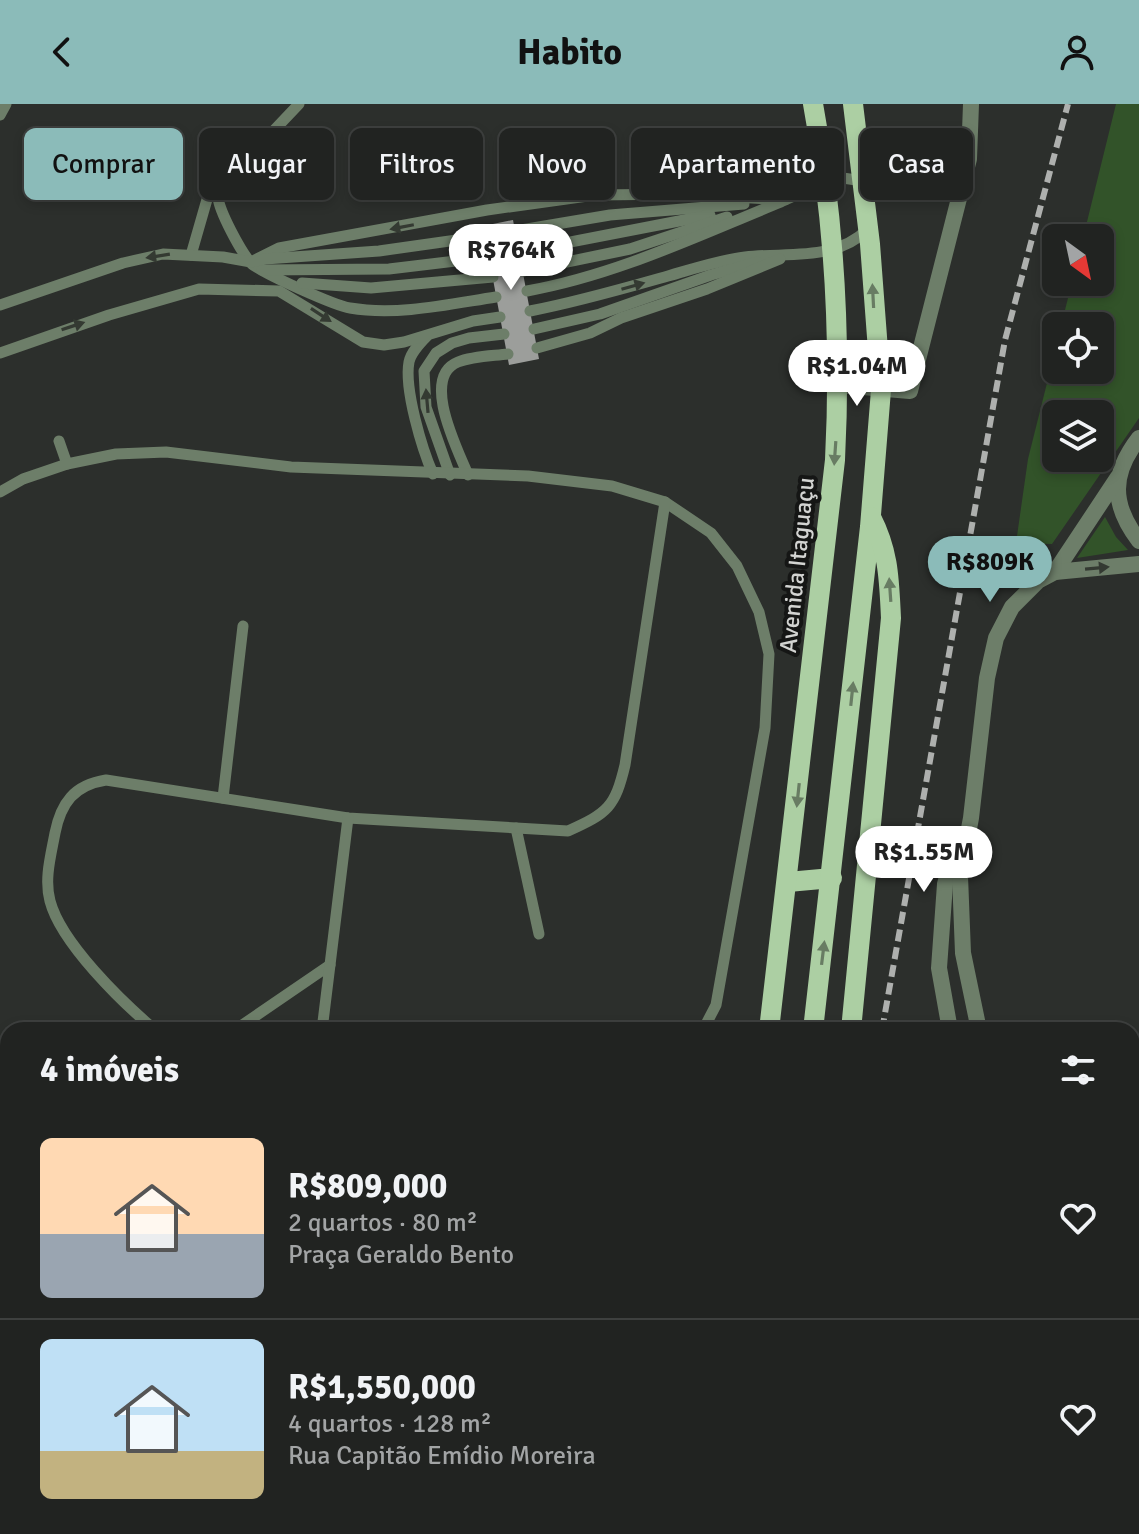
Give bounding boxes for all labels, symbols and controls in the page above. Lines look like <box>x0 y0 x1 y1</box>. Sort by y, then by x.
icon: back <box>40 30 84 74</box>
text: Habito <box>517 30 622 75</box>
icon: person <box>1055 30 1099 74</box>
chip: Comprar <box>24 128 183 200</box>
chip: Alugar <box>199 128 334 200</box>
chip: Filtros <box>350 128 483 200</box>
chip: Novo <box>499 128 615 200</box>
chip: Apartamento <box>631 128 844 200</box>
chip: Casa <box>860 128 973 200</box>
one-way arrow <box>389 221 414 233</box>
pin: R$764K <box>446 224 576 292</box>
north arrow <box>1042 224 1114 296</box>
map controls <box>1042 224 1114 472</box>
text: R$764K <box>467 234 555 266</box>
one-way arrow <box>145 251 170 263</box>
one-way arrow <box>622 279 646 292</box>
one-way arrow <box>866 283 879 308</box>
one-way arrow <box>310 308 332 322</box>
button: locate <box>1042 312 1114 384</box>
one-way arrow <box>62 320 86 332</box>
pin: R$1.04M <box>783 340 931 408</box>
text: R$1.04M <box>806 350 908 382</box>
one-way arrow <box>421 388 434 413</box>
button: layers <box>1042 400 1114 472</box>
one-way arrow <box>828 441 841 466</box>
street label: Avenida Itaguaçu <box>773 476 821 654</box>
pin: R$809K <box>925 536 1055 604</box>
text: R$809K <box>946 546 1034 578</box>
one-way arrow <box>1085 562 1110 575</box>
one-way arrow <box>883 577 896 602</box>
one-way arrow <box>845 681 858 706</box>
one-way arrow <box>791 783 804 808</box>
pin: R$1.55M <box>850 826 998 894</box>
text: R$1.55M <box>873 836 975 868</box>
one-way arrow <box>816 940 829 965</box>
icon: filters <box>1056 1048 1100 1092</box>
text: 4 imóveis <box>40 1049 179 1091</box>
text: R$809,000 <box>288 1165 447 1207</box>
icon: home <box>104 1170 200 1266</box>
icon: heart <box>1056 1196 1100 1240</box>
text: 2 quartos · 80 m² <box>288 1207 478 1239</box>
text: Praça Geraldo Bento <box>288 1239 514 1271</box>
text: R$1,550,000 <box>288 1366 476 1408</box>
icon: home <box>104 1371 200 1467</box>
icon: heart <box>1056 1397 1100 1441</box>
text: 4 quartos · 128 m² <box>288 1408 492 1440</box>
text: Rua Capitão Emídio Moreira <box>288 1440 596 1472</box>

